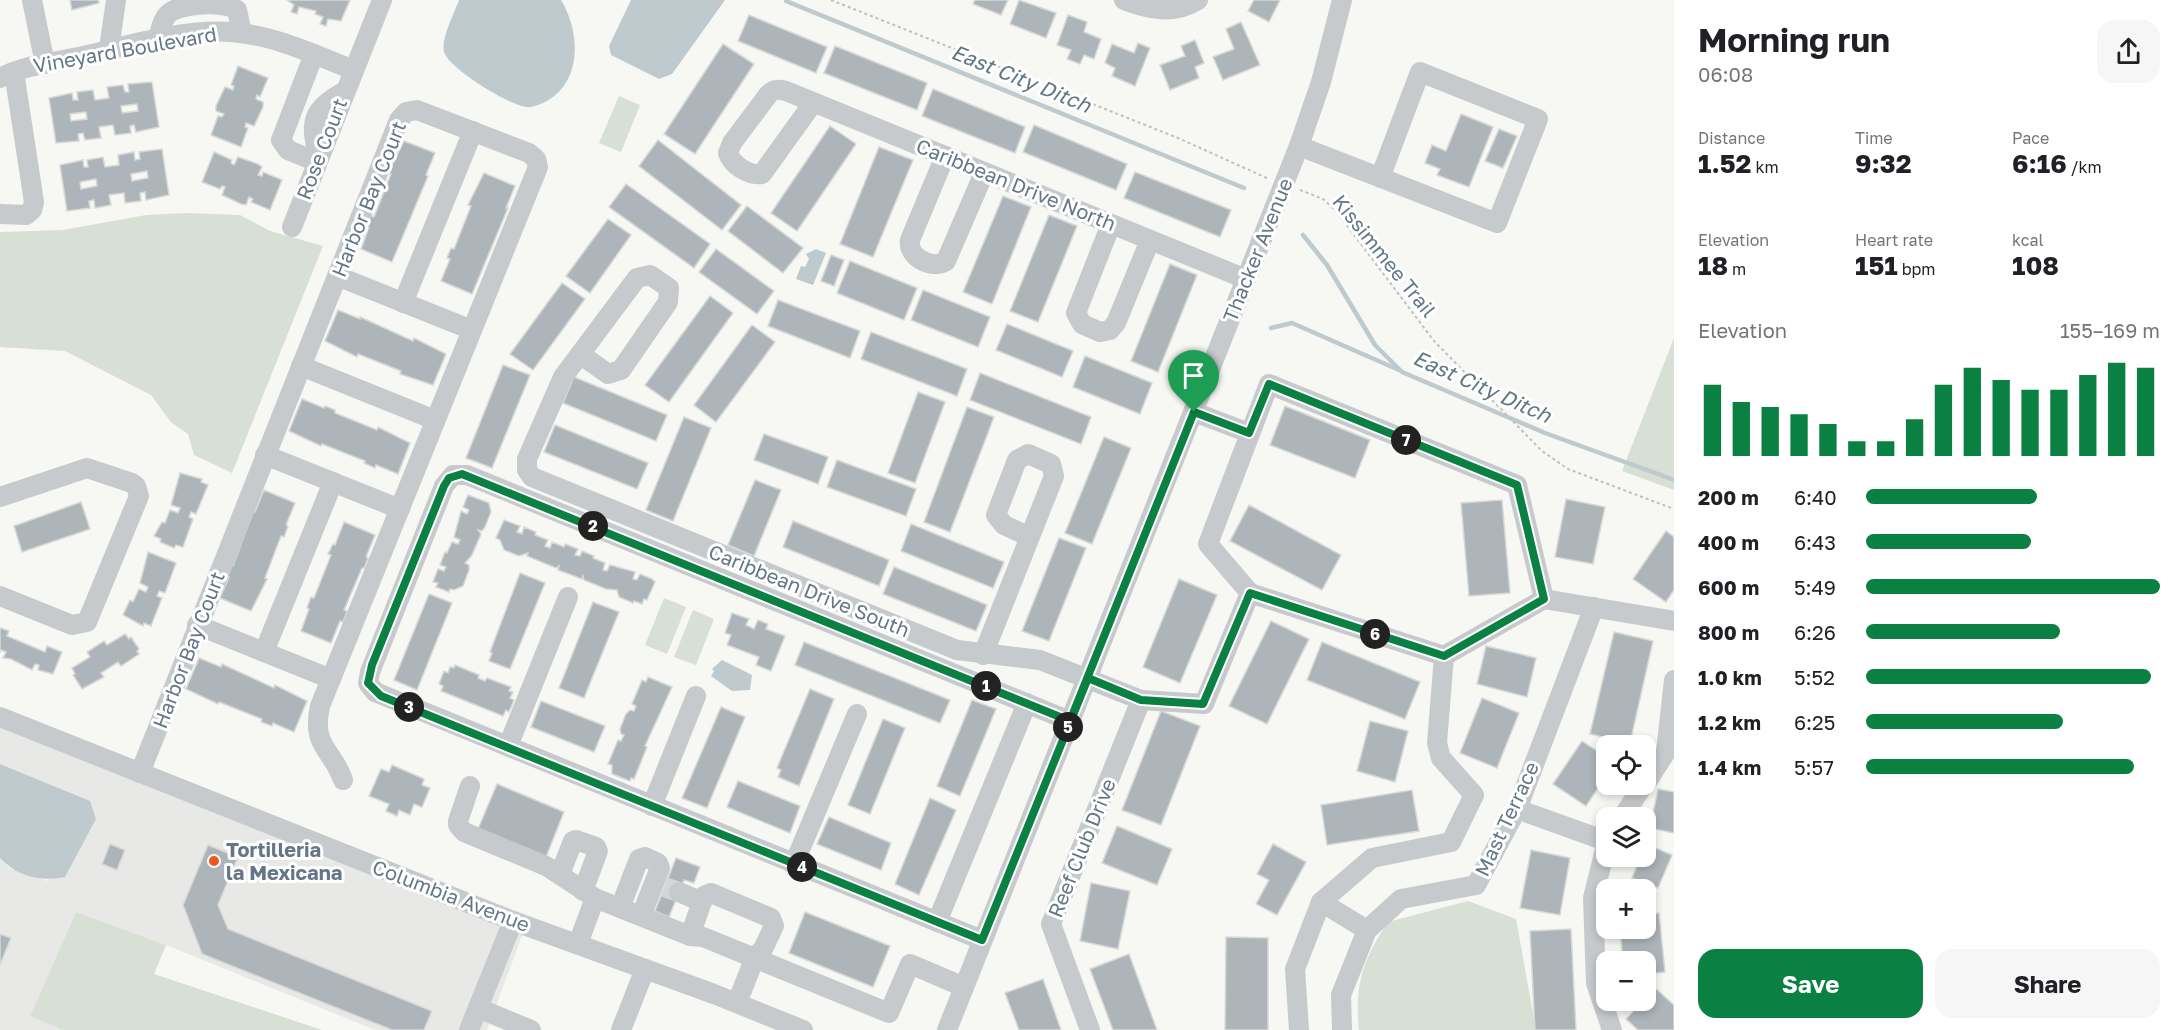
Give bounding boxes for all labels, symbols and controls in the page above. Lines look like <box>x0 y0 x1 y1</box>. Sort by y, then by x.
text: Morning run <box>1698 20 1890 59</box>
button: share <box>2097 20 2160 83</box>
street label: Vineyard Boulevard <box>31 21 218 77</box>
water label: East City Ditch <box>948 38 1096 118</box>
text: 06:08 <box>1698 62 1753 86</box>
street label: Rose Court <box>291 95 351 203</box>
street label: Harbor Bay Court <box>326 117 410 280</box>
text: Distance <box>1698 128 1765 148</box>
text: Time <box>1855 128 1893 148</box>
text: Pace <box>2012 128 2049 148</box>
street label: Caribbean Drive North <box>913 133 1120 235</box>
text: 1.52 <box>1698 148 1751 179</box>
text: 9:32 <box>1855 148 1912 179</box>
text: 6:16 <box>2012 148 2067 179</box>
text: km <box>1751 157 1779 177</box>
text: /km <box>2067 157 2102 177</box>
street label: Thacker Avenue <box>1217 174 1297 325</box>
street label: Kissimmee Trail <box>1328 189 1441 321</box>
text: Elevation <box>1698 230 1769 250</box>
text: Heart rate <box>1855 230 1933 250</box>
text: kcal <box>2012 230 2044 250</box>
text: 18 <box>1698 250 1728 281</box>
text: 151 <box>1855 250 1898 281</box>
text: 108 <box>2012 250 2059 281</box>
text: m <box>1728 259 1746 279</box>
text: bpm <box>1898 259 1935 279</box>
text: Elevation <box>1698 318 1787 342</box>
text: 155–169 m <box>2060 318 2160 342</box>
water label: East City Ditch <box>1409 344 1556 429</box>
pin <box>1168 350 1219 412</box>
icon: arrive <box>1177 359 1210 392</box>
pin: 7 <box>1391 425 1421 455</box>
text: 7 <box>1402 430 1410 450</box>
text: 200 m <box>1698 485 1759 509</box>
text: 6:40 <box>1794 485 1837 509</box>
pin: 2 <box>578 511 608 541</box>
text: 2 <box>588 516 598 536</box>
text: 400 m <box>1698 530 1759 554</box>
text: 6:43 <box>1794 530 1836 554</box>
street label: Caribbean Drive South <box>705 539 913 641</box>
street label: Harbor Bay Court <box>147 568 229 731</box>
text: 600 m <box>1698 575 1759 599</box>
text: 5:49 <box>1794 575 1836 599</box>
pin: 6 <box>1360 619 1390 649</box>
text: 800 m <box>1698 620 1759 644</box>
text: 6:26 <box>1794 620 1836 644</box>
text: 6 <box>1370 624 1380 644</box>
text: 1.0 km <box>1698 665 1762 689</box>
text: 5:52 <box>1794 665 1835 689</box>
pin: 1 <box>971 671 1001 701</box>
text: 1 <box>982 676 990 696</box>
pin: 3 <box>394 692 424 722</box>
text: 3 <box>404 697 414 717</box>
text: 1.2 km <box>1698 710 1761 734</box>
text: 6:25 <box>1794 710 1835 734</box>
pin: 5 <box>1053 712 1083 742</box>
text: 5 <box>1063 717 1073 737</box>
map controls <box>1596 735 1656 1011</box>
button: locate <box>1596 735 1656 795</box>
text: 1.4 km <box>1698 755 1761 779</box>
text: 5:57 <box>1794 755 1834 779</box>
street label: Mast Terrace <box>1469 758 1543 880</box>
street label: Reef Club Drive <box>1042 775 1120 921</box>
button: layers <box>1596 807 1656 867</box>
place label: Tortilleria la Mexicana <box>226 837 342 884</box>
pin: 4 <box>787 852 817 882</box>
marker: Tortilleria la Mexicana <box>207 854 221 868</box>
street label: Columbia Avenue <box>369 854 533 936</box>
text: 4 <box>797 857 807 877</box>
button: + <box>1596 879 1656 939</box>
button: Save <box>1698 949 1923 1018</box>
button: Share <box>1935 949 2160 1018</box>
button: − <box>1596 951 1656 1011</box>

